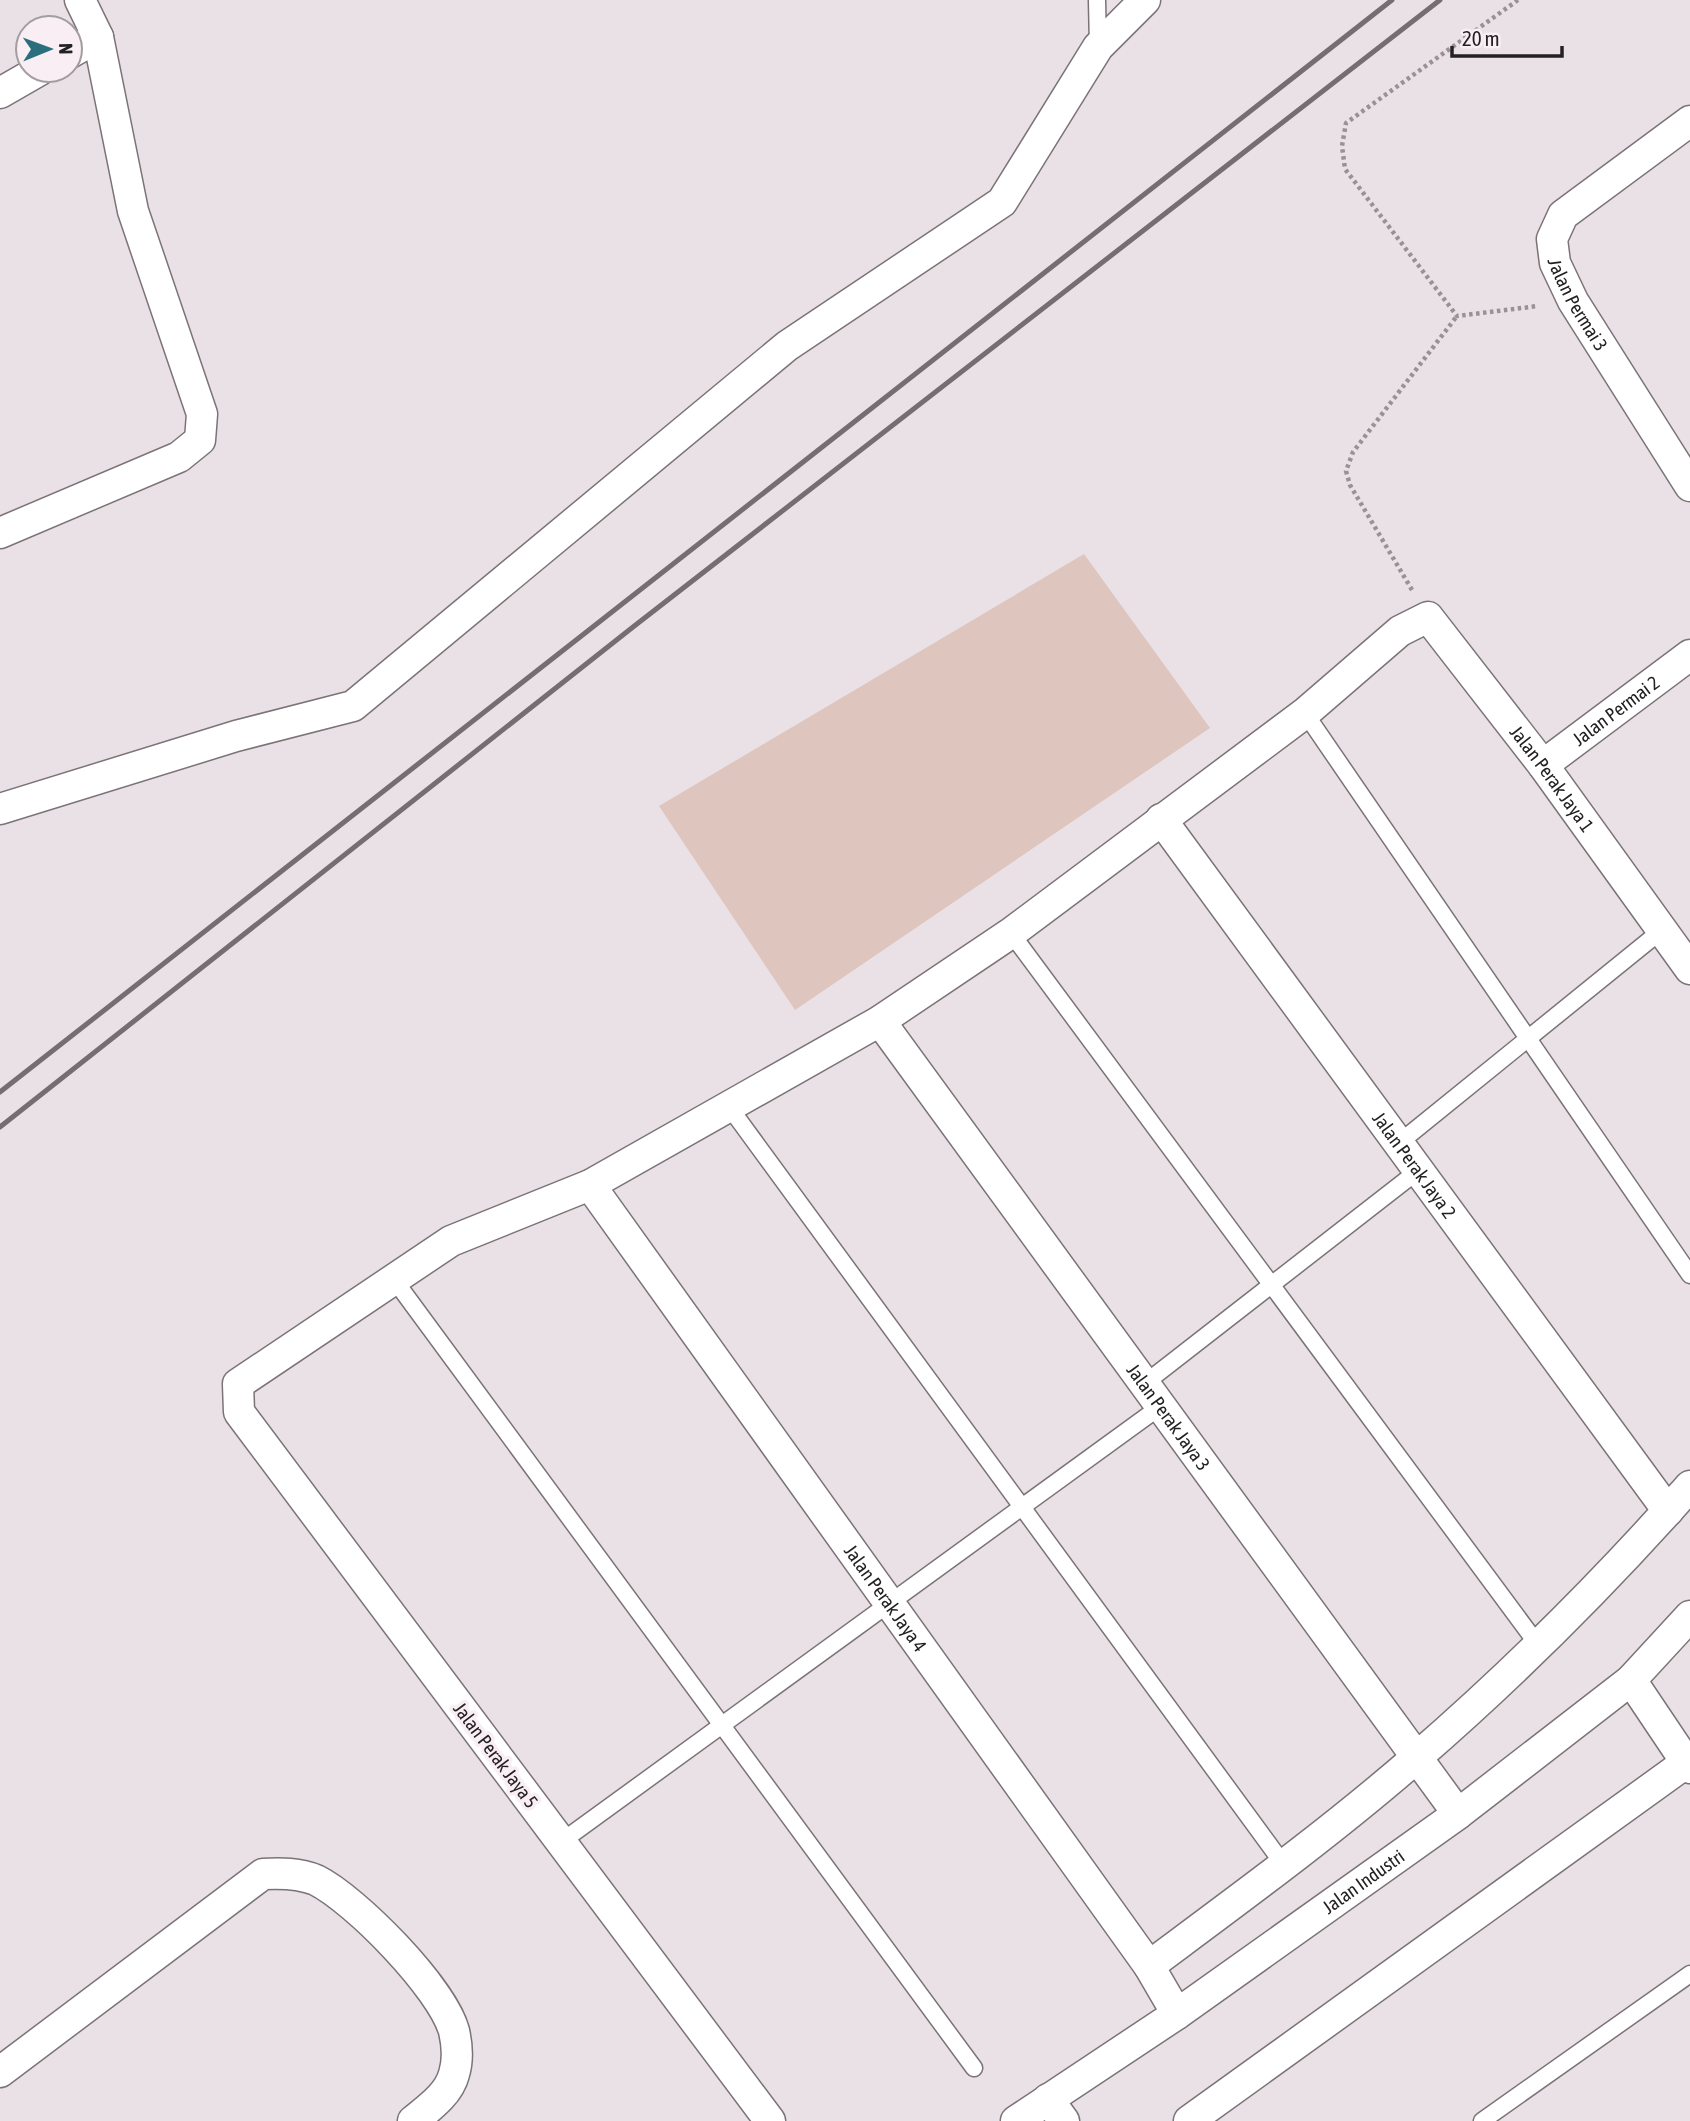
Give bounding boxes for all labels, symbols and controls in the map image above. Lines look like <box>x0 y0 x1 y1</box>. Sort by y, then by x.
north arrow <box>14 14 84 84</box>
scale bar <box>1452 14 1562 58</box>
text: 20 m <box>1462 26 1500 50</box>
text: N <box>55 43 77 55</box>
street label: Jalan Permai 3 <box>1544 258 1613 355</box>
street label: Jalan Permai 2 <box>1568 671 1663 750</box>
street label: Jalan Perak Jaya 1 <box>1506 721 1598 836</box>
street label: Jalan Perak Jaya 2 <box>1368 1108 1461 1223</box>
street label: Jalan Perak Jaya 3 <box>1122 1359 1215 1475</box>
street label: Jalan Perak Jaya 4 <box>840 1540 931 1656</box>
street label: Jalan Perak Jaya 5 <box>449 1698 543 1812</box>
street label: Jalan Industri <box>1318 1845 1408 1918</box>

